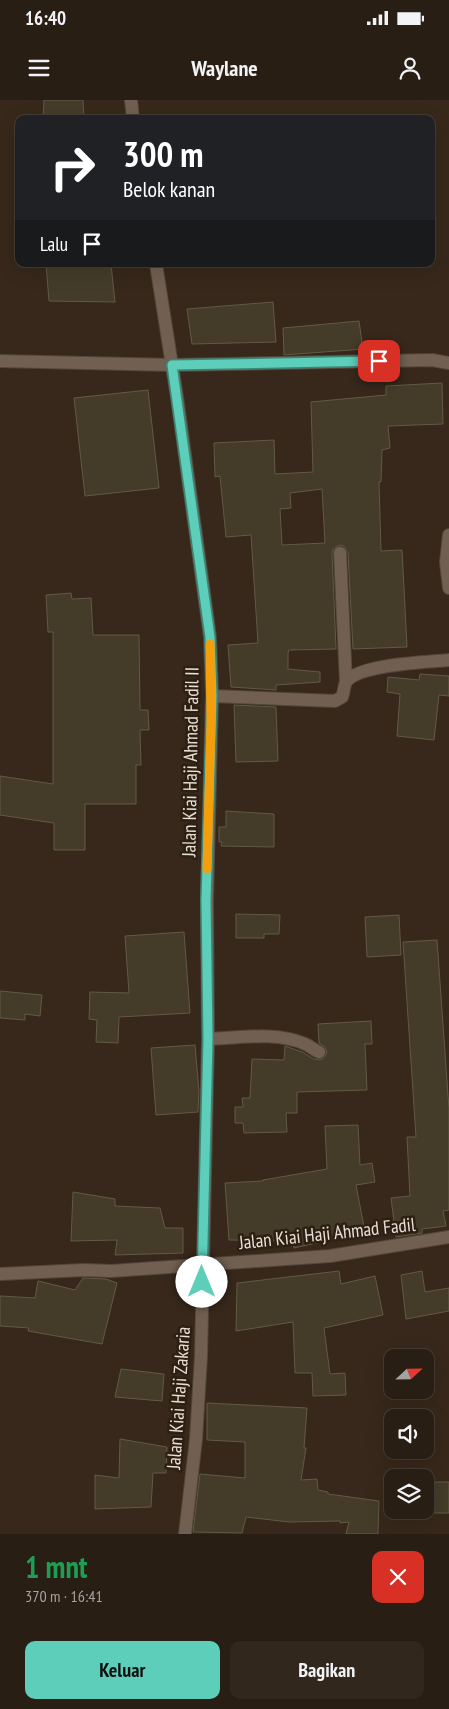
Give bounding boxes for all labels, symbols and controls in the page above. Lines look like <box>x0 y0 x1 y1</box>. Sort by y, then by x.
text: 16:40 <box>25 6 66 30</box>
icon: menu <box>25 54 53 82</box>
text: Waylane <box>191 54 258 82</box>
icon: person <box>396 54 424 82</box>
text: 300 m <box>123 131 204 177</box>
icon: right <box>40 135 105 200</box>
text: Belok kanan <box>123 175 215 203</box>
icon: arrive <box>78 230 106 258</box>
text: Lalu <box>40 232 68 256</box>
pin <box>358 340 400 382</box>
icon: arrive <box>365 347 393 375</box>
street label: Jalan Kiai Haji Ahmad Fadil II <box>176 667 204 858</box>
street label: Jalan Kiai Haji Ahmad Fadil <box>237 1212 417 1254</box>
position arrow <box>175 1255 227 1307</box>
street label: Jalan Kiai Haji Zakaria <box>161 1326 195 1471</box>
north arrow <box>384 1349 434 1399</box>
map controls <box>384 1349 434 1519</box>
button: sound <box>384 1409 434 1459</box>
button: layers <box>384 1469 434 1519</box>
text: 1 mnt <box>25 1547 88 1586</box>
button: close <box>372 1551 424 1603</box>
text: 370 m · 16:41 <box>25 1586 103 1606</box>
button: Keluar <box>25 1641 220 1699</box>
button: Bagikan <box>230 1641 424 1699</box>

